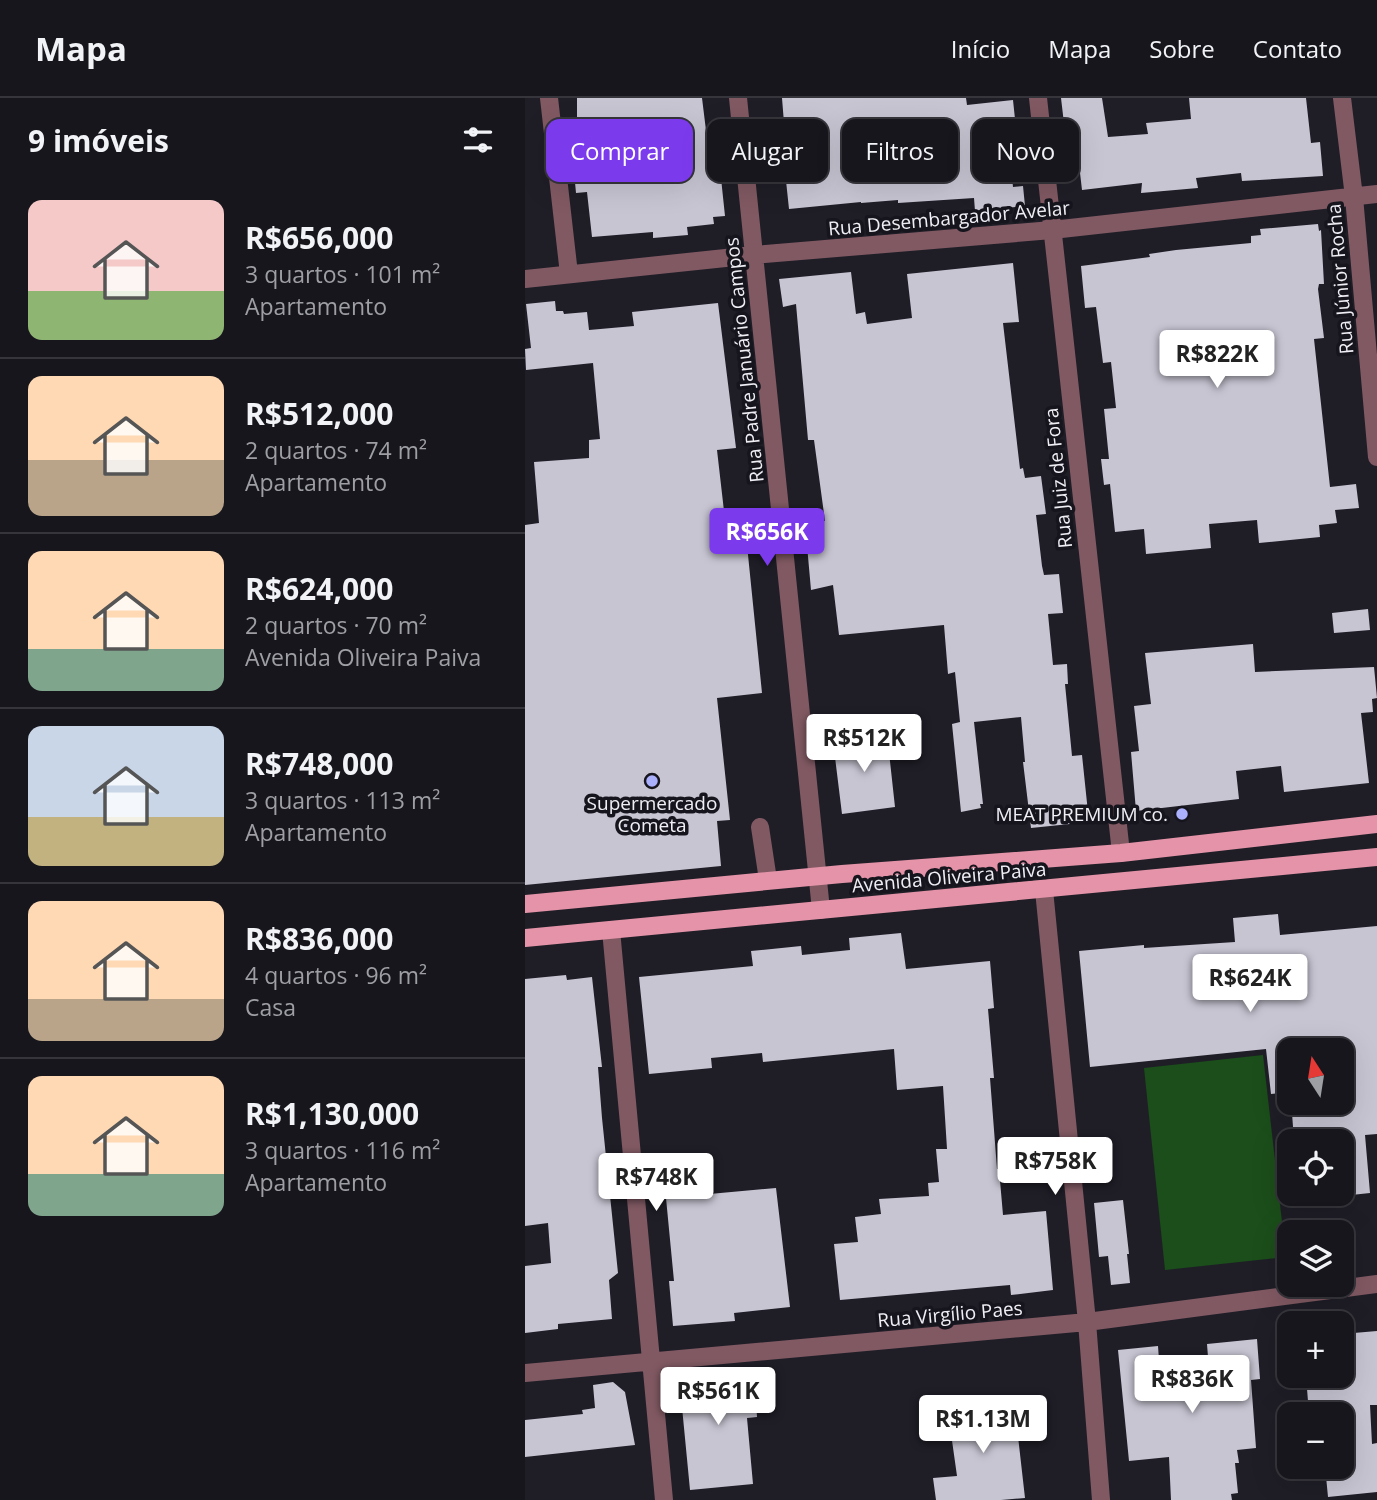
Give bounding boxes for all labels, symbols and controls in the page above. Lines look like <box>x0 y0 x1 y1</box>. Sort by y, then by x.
text: Mapa <box>35 26 127 71</box>
text: Início <box>951 32 1010 65</box>
text: Mapa <box>1048 32 1111 65</box>
text: Sobre <box>1149 32 1215 65</box>
text: Contato <box>1253 32 1342 65</box>
chip: Comprar <box>546 119 693 182</box>
chip: Alugar <box>707 119 828 182</box>
chip: Filtros <box>842 119 958 182</box>
chip: Novo <box>972 119 1079 182</box>
text: 9 imóveis <box>28 120 169 161</box>
icon: filters <box>459 121 497 159</box>
street label: Rua Desembargador Avelar <box>827 194 1071 242</box>
street label: Rua Júnior Rocha <box>1320 203 1360 355</box>
text: R$656,000 <box>245 217 393 258</box>
icon: home <box>84 228 168 312</box>
street label: Rua Padre Januário Campos <box>718 236 770 484</box>
text: 3 quartos · 101 m² <box>245 258 440 290</box>
text: Apartamento <box>245 290 387 322</box>
pin: R$822K <box>1160 330 1274 390</box>
text: R$822K <box>1175 337 1259 369</box>
text: R$512,000 <box>245 393 393 434</box>
icon: home <box>84 404 168 488</box>
street label: Rua Juiz de Fora <box>1038 406 1078 550</box>
text: 2 quartos · 74 m² <box>245 434 427 466</box>
text: Apartamento <box>245 466 387 498</box>
pin: R$656K <box>710 508 824 568</box>
text: R$656K <box>725 515 809 547</box>
text: R$624,000 <box>245 568 393 609</box>
icon: home <box>84 579 168 663</box>
text: 2 quartos · 70 m² <box>245 609 427 641</box>
text: Avenida Oliveira Paiva <box>245 641 481 673</box>
pin: R$512K <box>807 714 921 774</box>
text: R$512K <box>822 721 906 753</box>
text: R$748,000 <box>245 743 393 784</box>
icon: home <box>84 754 168 838</box>
marker: Supermercado Cometa <box>644 773 660 789</box>
text: 3 quartos · 113 m² <box>245 784 440 816</box>
place label: Supermercado Cometa <box>587 790 717 838</box>
place label: MEAT PREMIUM co. <box>995 801 1168 827</box>
marker: MEAT PREMIUM co. <box>1174 806 1190 822</box>
text: Apartamento <box>245 816 387 848</box>
street label: Avenida Oliveira Paiva <box>851 856 1047 898</box>
text: R$836,000 <box>245 918 393 959</box>
icon: home <box>84 929 168 1013</box>
pin: R$624K <box>1193 954 1307 1014</box>
text: 4 quartos · 96 m² <box>245 959 427 991</box>
text: R$624K <box>1208 961 1292 993</box>
text: Casa <box>245 991 296 1023</box>
north arrow <box>1277 1038 1355 1115</box>
map controls <box>1277 1038 1354 1479</box>
text: R$1,130,000 <box>245 1093 419 1134</box>
icon: home <box>84 1104 168 1188</box>
button: locate <box>1277 1129 1354 1206</box>
text: 3 quartos · 116 m² <box>245 1134 440 1166</box>
pin: R$758K <box>998 1138 1112 1197</box>
text: R$758K <box>1013 1144 1097 1176</box>
pin: R$748K <box>599 1154 713 1213</box>
text: R$748K <box>614 1160 698 1192</box>
text: Apartamento <box>245 1166 387 1198</box>
button: layers <box>1277 1220 1354 1297</box>
street label: Rua Virgílio Paes <box>876 1295 1024 1333</box>
button: + <box>1277 1311 1354 1388</box>
pin: R$836K <box>1135 1356 1249 1415</box>
text: R$836K <box>1150 1362 1234 1394</box>
pin: R$561K <box>661 1368 775 1427</box>
text: R$561K <box>676 1374 760 1406</box>
pin: R$1.13M <box>918 1396 1048 1455</box>
text: R$1.13M <box>935 1402 1031 1434</box>
button: − <box>1277 1402 1354 1479</box>

